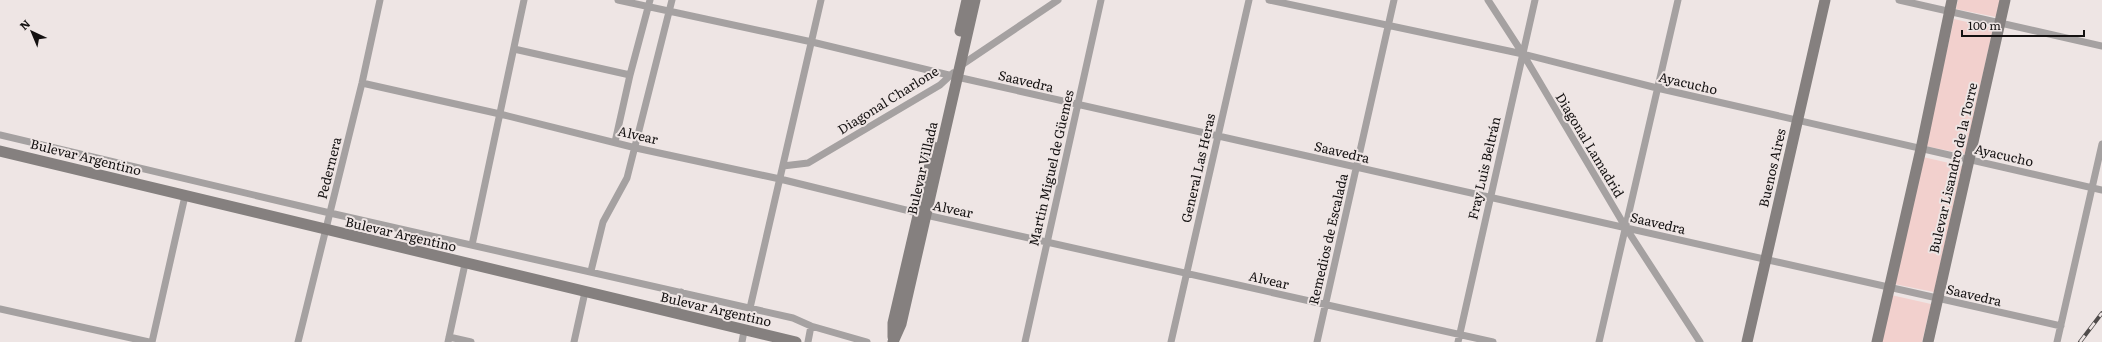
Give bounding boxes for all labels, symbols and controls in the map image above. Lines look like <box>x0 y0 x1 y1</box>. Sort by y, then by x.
north arrow <box>12 12 52 52</box>
scale bar <box>1962 12 2084 38</box>
text: N <box>15 15 33 33</box>
text: 100 m <box>1968 16 2001 34</box>
street label: Diagonal Charlone <box>834 61 942 138</box>
street label: Saavedra <box>997 65 1056 96</box>
street label: Ayacucho <box>1657 67 1720 99</box>
street label: Bulevar Lisandro de la Torre <box>1924 80 1982 255</box>
street label: Martin Miguel de Güemes <box>1023 88 1078 248</box>
street label: Diagonal Lamadrid <box>1552 89 1629 201</box>
street label: General Las Heras <box>1176 111 1219 224</box>
street label: Fray Luis Beltrán <box>1462 114 1505 221</box>
street label: Bulevar Villada <box>902 119 941 216</box>
street label: Alvear <box>616 121 661 149</box>
street label: Buenos Aires <box>1753 127 1790 209</box>
street label: Bulevar Argentino <box>29 134 144 180</box>
street label: Pedernera <box>312 135 345 201</box>
street label: Saavedra <box>1313 136 1372 167</box>
street label: Ayacucho <box>1973 139 2036 171</box>
street label: Remedios de Escalada <box>1303 171 1352 306</box>
street label: Alvear <box>931 195 976 222</box>
street label: Saavedra <box>1629 207 1688 238</box>
street label: Bulevar Argentino <box>344 211 459 256</box>
street label: Alvear <box>1247 266 1292 294</box>
street label: Saavedra <box>1945 279 2004 310</box>
street label: Bulevar Argentino <box>659 286 774 331</box>

